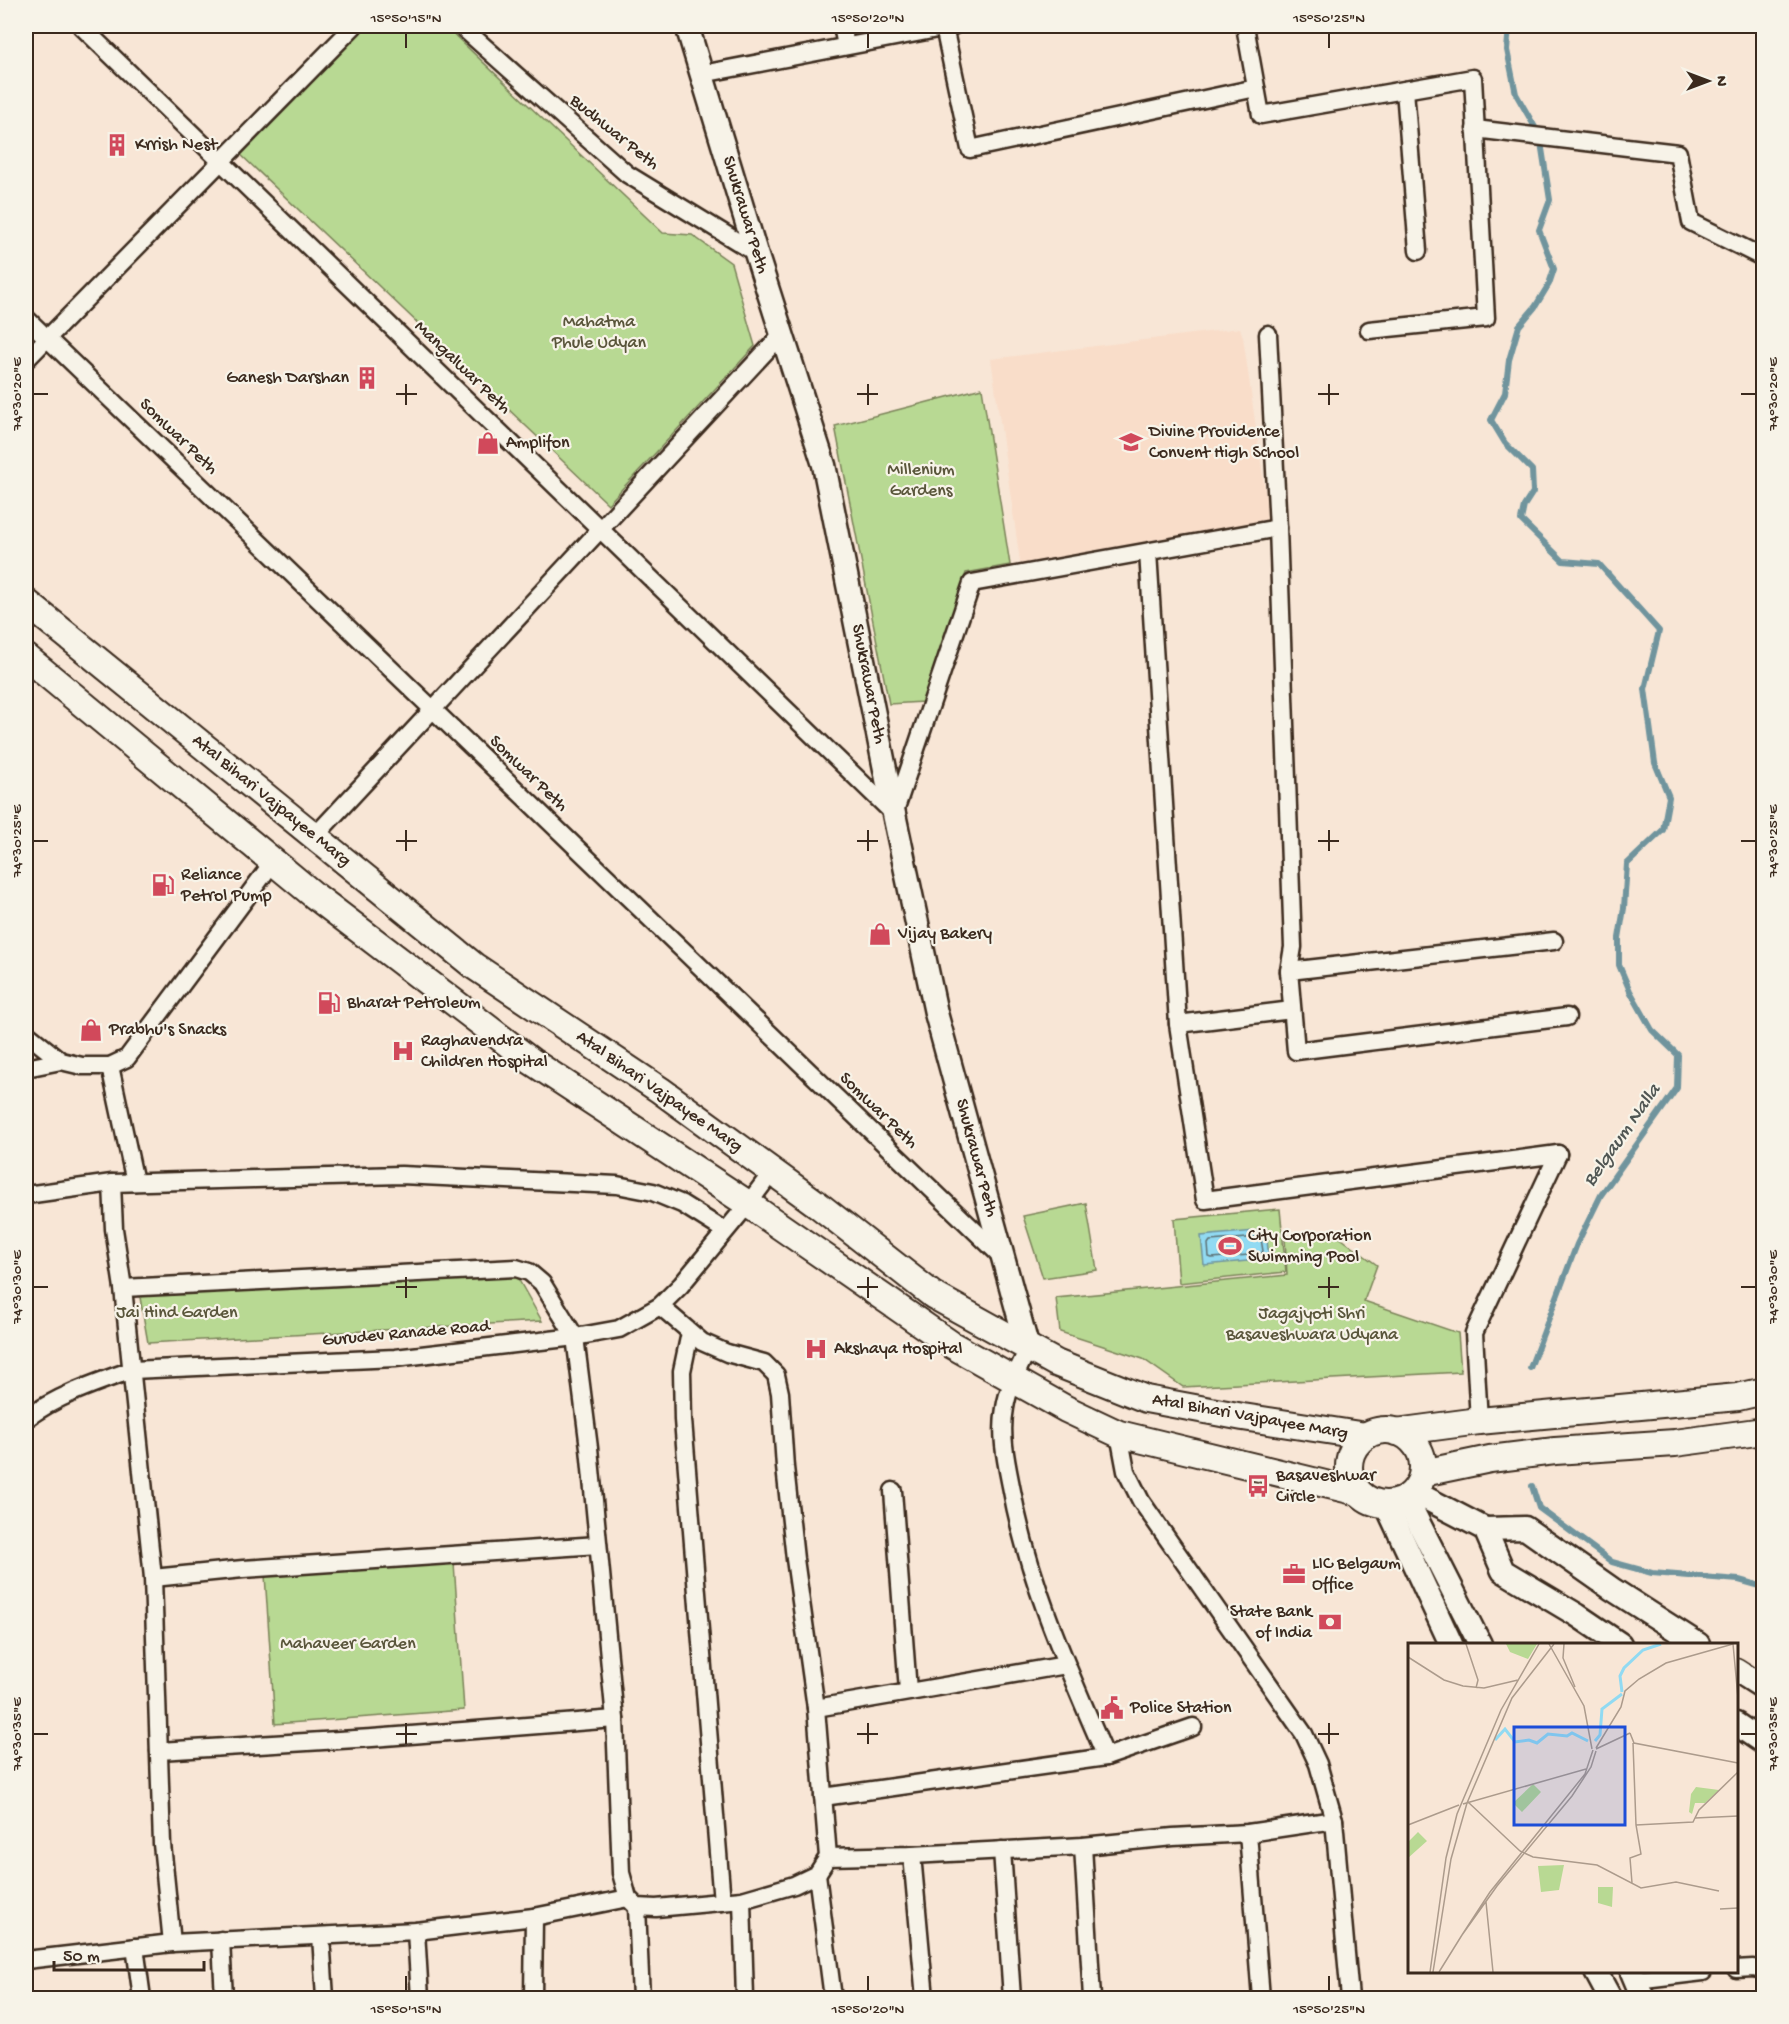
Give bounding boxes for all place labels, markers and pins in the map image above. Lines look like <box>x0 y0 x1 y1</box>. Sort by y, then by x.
building icon: Krrish Nest <box>104 132 130 158</box>
place label: Krrish Nest <box>135 135 219 156</box>
building icon: Ganesh Darshan <box>354 365 380 391</box>
place label: Ganesh Darshan <box>226 368 349 389</box>
place label: Divine Providence Convent High School <box>1148 422 1299 464</box>
school or university icon: Divine Providence Convent High School <box>1118 429 1144 455</box>
shop icon: Amplifon <box>475 430 501 456</box>
place label: Amplifon <box>506 433 570 454</box>
place label: Reliance Petrol Pump <box>180 865 272 907</box>
fuel station icon: Reliance Petrol Pump <box>150 872 176 898</box>
shop icon: Vijay Bakery <box>867 921 893 947</box>
place label: Vijay Bakery <box>897 924 992 945</box>
fuel station icon: Bharat Petroleum <box>316 990 342 1016</box>
place label: Bharat Petroleum <box>346 993 481 1014</box>
shop icon: Prabhu's Snacks <box>78 1017 104 1043</box>
place label: Prabhu's Snacks <box>108 1020 227 1041</box>
place label: Raghavendra Children Hospital <box>421 1031 548 1073</box>
hospital icon: Raghavendra Children Hospital <box>390 1038 416 1064</box>
place label: City Corporation Swimming Pool <box>1248 1226 1372 1268</box>
sports icon: City Corporation Swimming Pool <box>1217 1233 1243 1259</box>
hospital icon: Akshaya Hospital <box>803 1336 829 1362</box>
place label: Akshaya Hospital <box>834 1339 962 1360</box>
place label: Basaveshwar Circle <box>1275 1466 1377 1508</box>
bus stop icon: Basaveshwar Circle <box>1245 1473 1271 1499</box>
place label: LIC Belgaum Office <box>1312 1554 1401 1596</box>
office icon: LIC Belgaum Office <box>1281 1561 1307 1587</box>
place label: State Bank of India <box>1230 1602 1314 1644</box>
bank icon: State Bank of India <box>1317 1609 1343 1635</box>
public building icon: Police Station <box>1099 1695 1125 1721</box>
place label: Police Station <box>1129 1698 1232 1719</box>

